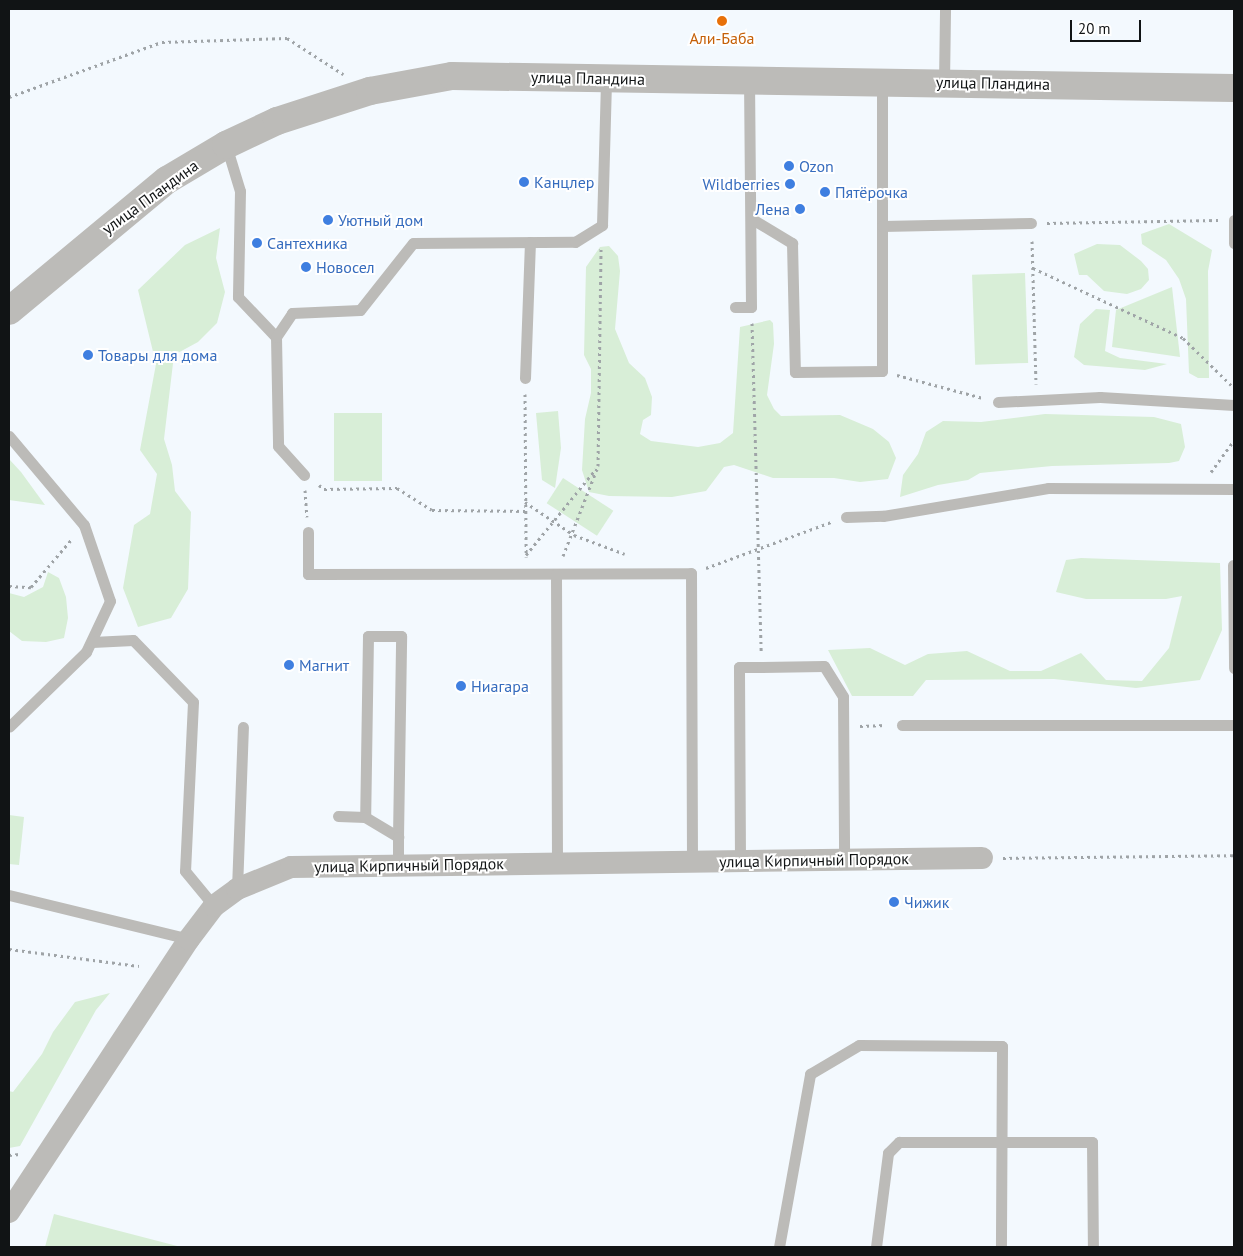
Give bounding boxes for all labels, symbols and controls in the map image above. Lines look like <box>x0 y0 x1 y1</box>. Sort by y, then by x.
scale bar <box>1073 10 1144 42</box>
marker: Али-Баба <box>716 15 728 27</box>
text: 20 m <box>1078 19 1111 38</box>
place label: Али-Баба <box>689 28 755 48</box>
street label: улица Пландина <box>531 67 645 89</box>
street label: улица Пландина <box>936 72 1050 94</box>
street label: улица Пландина <box>98 156 202 238</box>
place label: Ozon <box>799 156 834 176</box>
marker: Ozon <box>783 160 795 172</box>
place label: Канцлер <box>534 172 594 192</box>
place label: Wildberries <box>702 174 780 194</box>
marker: Канцлер <box>518 176 530 188</box>
marker: Wildberries <box>784 178 796 190</box>
place label: Пятёрочка <box>835 182 908 202</box>
marker: Пятёрочка <box>819 186 831 198</box>
place label: Лена <box>755 199 790 219</box>
marker: Лена <box>794 203 806 215</box>
place label: Уютный дом <box>338 210 423 230</box>
marker: Уютный дом <box>322 214 334 226</box>
place label: Сантехника <box>267 233 348 253</box>
marker: Сантехника <box>251 237 263 249</box>
place label: Новосел <box>316 257 375 277</box>
marker: Новосел <box>300 261 312 273</box>
place label: Товары для дома <box>98 345 217 365</box>
marker: Товары для дома <box>82 349 94 361</box>
place label: Магнит <box>299 655 349 675</box>
marker: Магнит <box>283 659 295 671</box>
place label: Ниагара <box>471 676 529 696</box>
marker: Ниагара <box>455 680 467 692</box>
street label: улица Кирпичный Порядок <box>719 849 909 871</box>
street label: улица Кирпичный Порядок <box>314 854 504 876</box>
place label: Чижик <box>904 892 949 912</box>
marker: Чижик <box>888 896 900 908</box>

